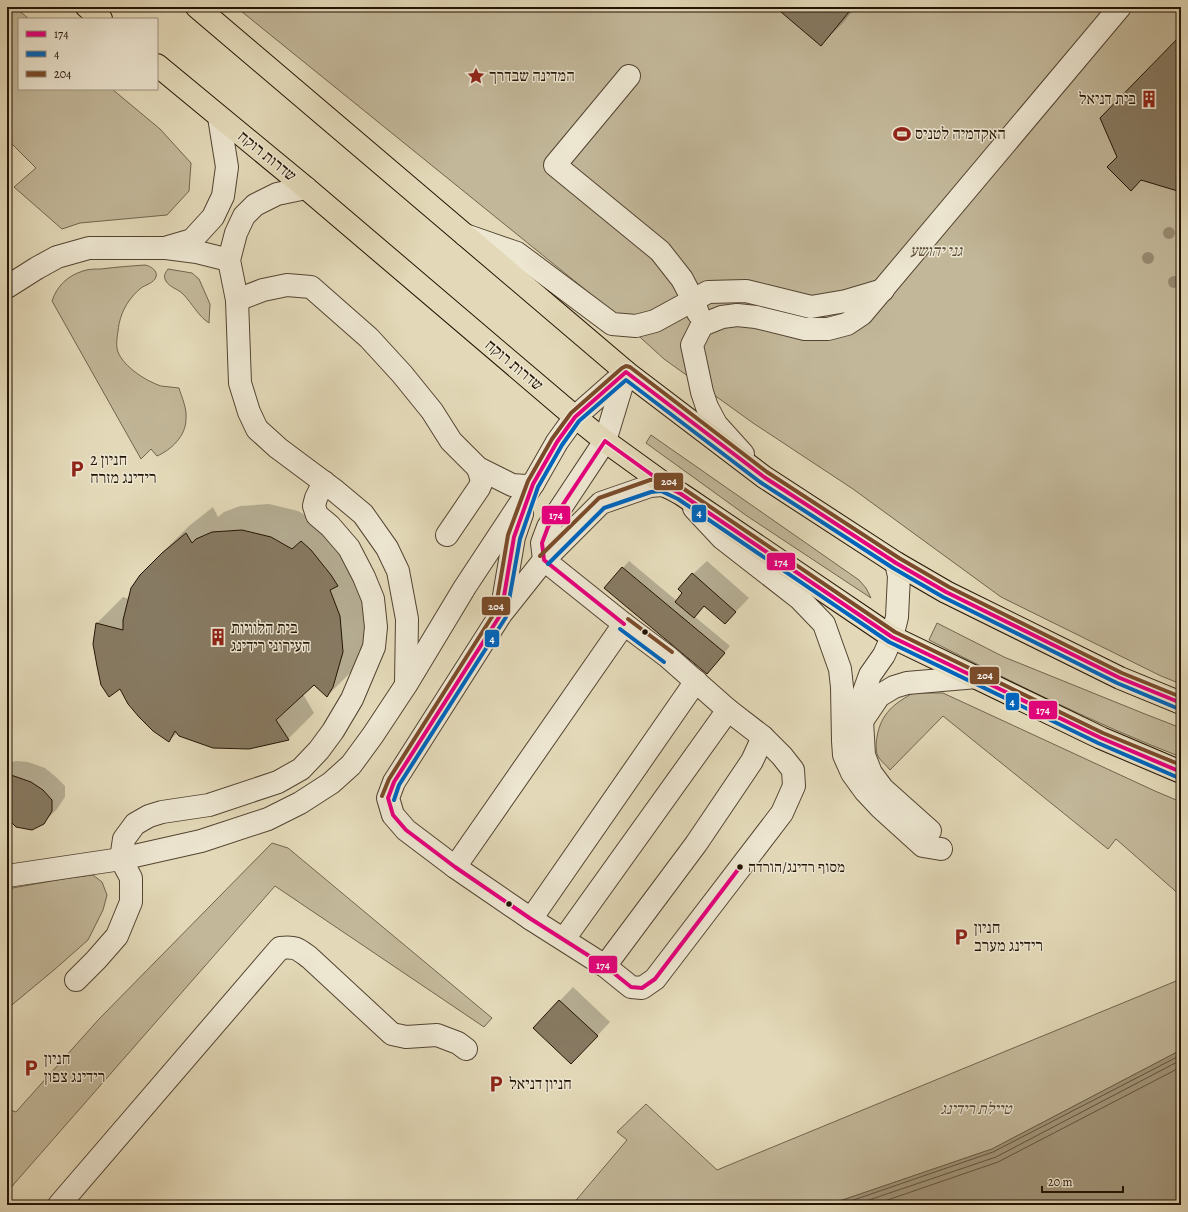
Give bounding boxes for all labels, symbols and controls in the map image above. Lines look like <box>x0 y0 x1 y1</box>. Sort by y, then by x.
legend <box>18 18 158 90</box>
text: 174 <box>54 26 69 42</box>
text: 4 <box>54 46 60 62</box>
place label: המדינה שבדרך <box>489 65 575 87</box>
text: 204 <box>54 66 72 82</box>
place icon: המדינה שבדרך <box>466 66 486 86</box>
place label: בית דניאל <box>1079 88 1136 110</box>
building icon: בית דניאל <box>1139 89 1159 109</box>
place label: האקדמיה לטניס <box>915 123 1006 145</box>
sports icon: האקדמיה לטניס <box>892 124 912 144</box>
street label: שדרות רוקח <box>233 125 301 187</box>
park label: גני יהושע <box>910 240 964 262</box>
street label: שדרות רוקח <box>480 334 548 396</box>
place label: 2 חניון רידינג מזרח <box>90 449 157 489</box>
parking icon: 2 חניון רידינג מזרח <box>67 459 87 479</box>
line badge: 204 <box>653 472 684 491</box>
text: 204 <box>661 474 677 489</box>
line badge: 4 <box>691 504 707 523</box>
line badge: 174 <box>541 505 571 525</box>
text: 4 <box>696 506 702 521</box>
text: 174 <box>549 508 563 523</box>
line badge: 174 <box>766 552 796 571</box>
text: 174 <box>774 555 788 570</box>
line badge: 204 <box>481 596 511 616</box>
text: 204 <box>488 599 504 614</box>
place label: בית הלוויות העירוני רידינג <box>231 617 310 657</box>
building icon: בית הלוויות העירוני רידינג <box>208 627 228 647</box>
unlabelled marker <box>640 627 650 637</box>
line badge: 4 <box>484 629 500 648</box>
text: 4 <box>489 632 495 647</box>
line badge: 204 <box>969 666 1000 685</box>
text: 204 <box>977 668 993 683</box>
line badge: 4 <box>1005 692 1020 711</box>
text: 4 <box>1009 695 1015 710</box>
line badge: 174 <box>1028 700 1058 720</box>
text: 174 <box>1036 703 1050 718</box>
place label: מסוף רדינג/הורדה <box>748 857 845 877</box>
marker: מסוף רדינג/הורדה <box>735 862 745 872</box>
unlabelled marker <box>504 899 514 909</box>
place label: חניון רידינג מערב <box>974 917 1043 957</box>
parking icon: חניון רידינג מערב <box>951 927 971 947</box>
line badge: 174 <box>588 955 618 974</box>
text: 174 <box>596 958 610 973</box>
place label: חניון רידינג צפון <box>44 1048 105 1088</box>
parking icon: חניון רידינג צפון <box>21 1058 41 1078</box>
place label: חניון דניאל <box>509 1073 572 1095</box>
parking icon: חניון דניאל <box>486 1074 506 1094</box>
park label: טיילת רידינג <box>940 1098 1013 1120</box>
scale bar <box>1042 1168 1123 1194</box>
text: 20 m <box>1048 1174 1072 1190</box>

